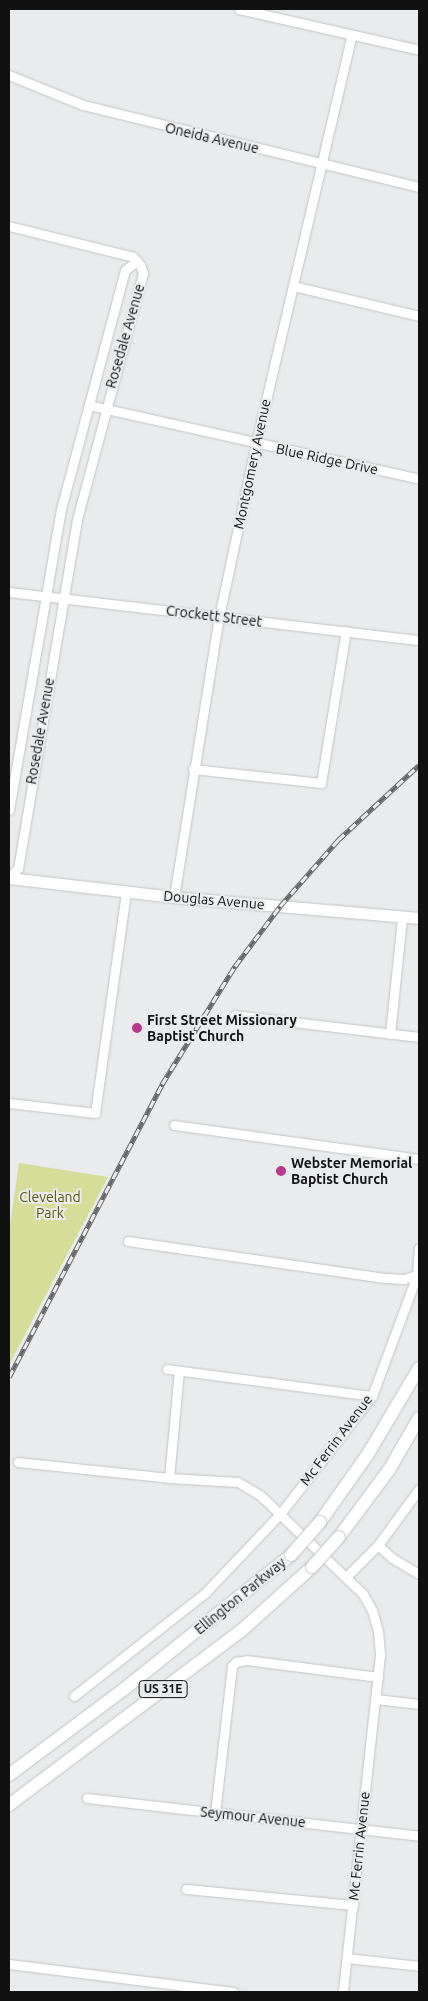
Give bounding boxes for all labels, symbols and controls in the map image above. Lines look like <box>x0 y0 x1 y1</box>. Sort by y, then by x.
street label: Oneida Avenue <box>163 119 261 157</box>
street label: Rosedale Avenue <box>102 282 148 390</box>
street label: Montgomery Avenue <box>230 397 274 531</box>
street label: Blue Ridge Drive <box>274 440 380 478</box>
street label: Crockett Street <box>165 602 263 630</box>
street label: Rosedale Avenue <box>22 676 58 786</box>
street label: Douglas Avenue <box>163 887 265 913</box>
place label: First Street Missionary Baptist Church <box>147 1012 297 1044</box>
marker: First Street Missionary Baptist Church <box>131 1022 143 1034</box>
place label: Webster Memorial Baptist Church <box>291 1155 412 1188</box>
marker: Webster Memorial Baptist Church <box>275 1165 287 1177</box>
park label: Cleveland Park <box>19 1189 81 1222</box>
street label: Mc Ferrin Avenue <box>296 1391 376 1489</box>
street label: Ellington Parkway <box>191 1554 289 1638</box>
road number: US 31E <box>138 1680 188 1698</box>
street label: Mc Ferrin Avenue <box>345 1791 373 1901</box>
street label: Seymour Avenue <box>200 1803 306 1831</box>

